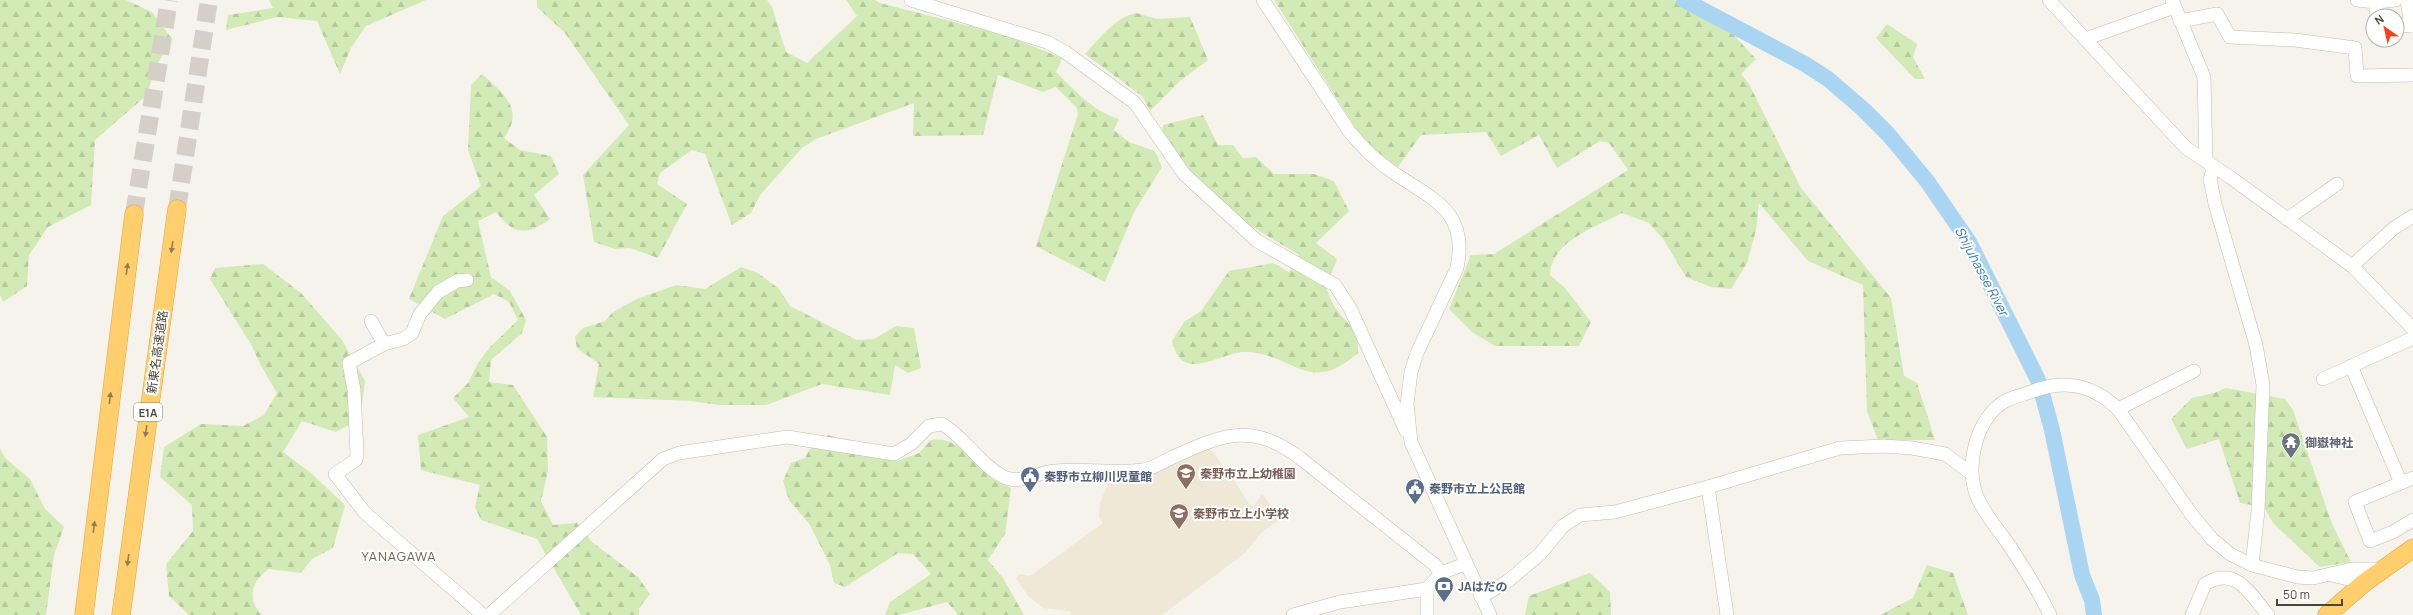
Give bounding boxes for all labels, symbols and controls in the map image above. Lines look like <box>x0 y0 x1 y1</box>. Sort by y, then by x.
north arrow <box>2365 8 2405 48</box>
text: N <box>2372 11 2387 28</box>
water label: Shijuhasse River <box>1951 223 2014 321</box>
one-way arrow <box>169 241 175 253</box>
one-way arrow <box>124 263 130 275</box>
street label: 新東名高速道路 <box>143 309 171 395</box>
one-way arrow <box>107 392 113 404</box>
road number: E1A <box>134 403 162 421</box>
one-way arrow <box>143 425 149 437</box>
temple icon: 御嶽神社 <box>2280 431 2302 459</box>
place label: 御嶽神社 <box>2305 434 2353 451</box>
school or university icon: 秦野市立上幼稚園 <box>1175 462 1197 490</box>
public building icon: 秦野市立柳川児童館 <box>1019 465 1041 493</box>
place label: 秦野市立上幼稚園 <box>1200 465 1296 482</box>
place label: 秦野市立柳川児童館 <box>1044 468 1152 485</box>
public building icon: 秦野市立上公民館 <box>1404 477 1426 505</box>
place label: 秦野市立上公民館 <box>1429 480 1525 497</box>
school or university icon: 秦野市立上小学校 <box>1168 502 1190 530</box>
place label: 秦野市立上小学校 <box>1193 505 1289 522</box>
one-way arrow <box>91 521 98 533</box>
district label: YANAGAWA <box>361 547 437 565</box>
one-way arrow <box>125 554 131 566</box>
bank icon: JAはだの <box>1433 575 1455 603</box>
place label: JAはだの <box>1458 578 1508 595</box>
scale bar <box>2277 581 2342 607</box>
text: 50 m <box>2283 586 2310 603</box>

